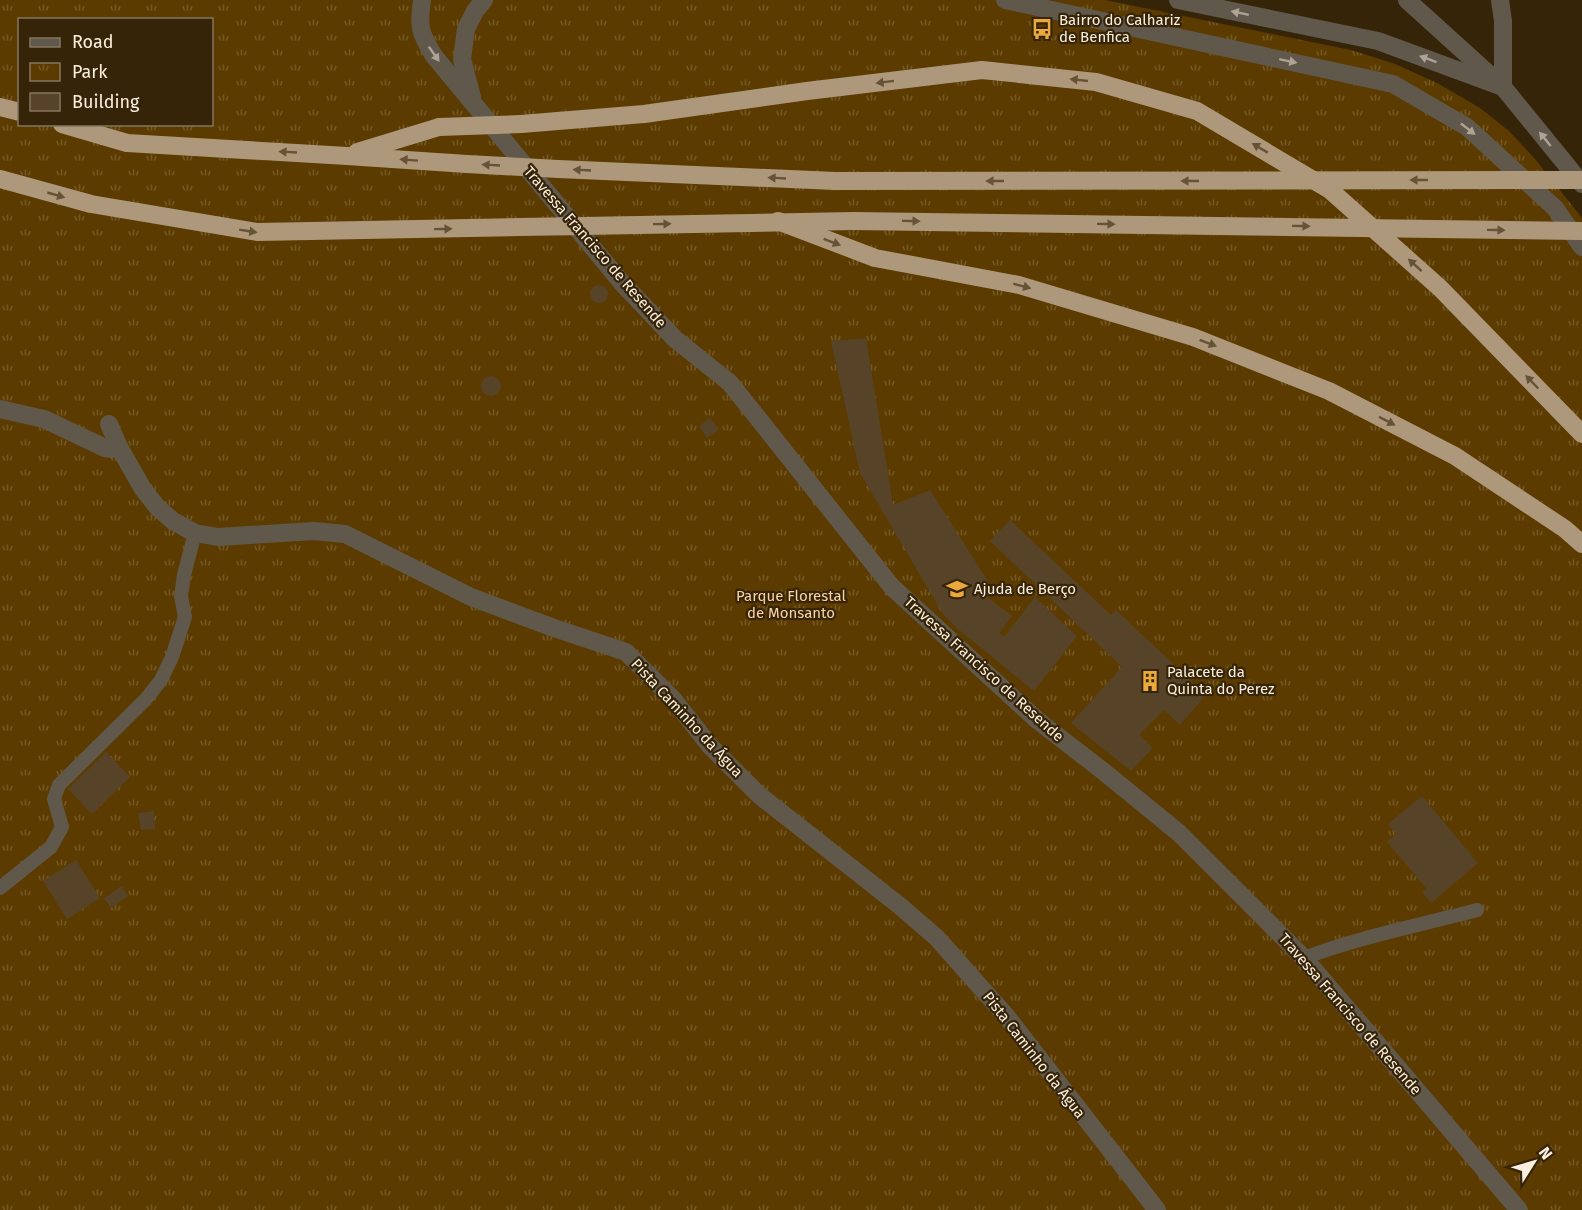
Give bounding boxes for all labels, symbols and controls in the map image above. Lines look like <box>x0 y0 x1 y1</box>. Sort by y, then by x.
one-way arrow <box>1230 7 1249 17</box>
place label: Bairro do Calhariz de Benfica <box>1059 11 1181 46</box>
bus stop icon: Bairro do Calhariz de Benfica <box>1030 17 1054 41</box>
legend <box>18 18 213 126</box>
text: Road <box>72 31 114 53</box>
one-way arrow <box>428 46 440 62</box>
one-way arrow <box>1419 54 1437 64</box>
one-way arrow <box>1279 57 1298 66</box>
text: Park <box>72 61 108 83</box>
one-way arrow <box>1070 75 1089 85</box>
one-way arrow <box>876 77 895 86</box>
text: Building <box>72 91 140 113</box>
one-way arrow <box>1460 123 1476 135</box>
one-way arrow <box>1539 131 1552 147</box>
one-way arrow <box>1252 143 1268 154</box>
one-way arrow <box>279 148 298 157</box>
one-way arrow <box>399 155 418 165</box>
one-way arrow <box>482 161 501 170</box>
street label: Travessa Francisco de Resende <box>520 163 670 331</box>
one-way arrow <box>573 165 592 174</box>
one-way arrow <box>768 174 787 183</box>
one-way arrow <box>1409 175 1428 185</box>
one-way arrow <box>985 176 1004 186</box>
one-way arrow <box>1180 176 1199 186</box>
one-way arrow <box>47 191 65 200</box>
one-way arrow <box>902 216 921 226</box>
one-way arrow <box>653 219 672 228</box>
one-way arrow <box>1097 219 1116 229</box>
one-way arrow <box>1292 222 1311 231</box>
one-way arrow <box>433 224 452 233</box>
one-way arrow <box>1487 225 1506 234</box>
one-way arrow <box>238 226 257 235</box>
one-way arrow <box>824 237 842 247</box>
one-way arrow <box>1408 259 1423 272</box>
one-way arrow <box>1013 282 1031 292</box>
one-way arrow <box>1199 339 1217 348</box>
one-way arrow <box>1526 375 1539 390</box>
one-way arrow <box>1378 415 1396 425</box>
school or university icon: Ajuda de Berço <box>945 577 969 601</box>
place label: Ajuda de Berço <box>974 580 1076 598</box>
park label: Parque Florestal de Monsanto <box>736 587 846 622</box>
street label: Travessa Francisco de Resende <box>901 593 1067 745</box>
street label: Pista Caminho da Água <box>627 655 747 781</box>
place label: Palacete da Quinta do Perez <box>1167 663 1275 698</box>
building icon: Palacete da Quinta do Perez <box>1138 669 1162 693</box>
street label: Travessa Francisco de Resende <box>1275 930 1425 1098</box>
street label: Pista Caminho da Água <box>979 988 1089 1122</box>
north arrow <box>1504 1132 1564 1192</box>
text: N <box>1535 1143 1556 1163</box>

